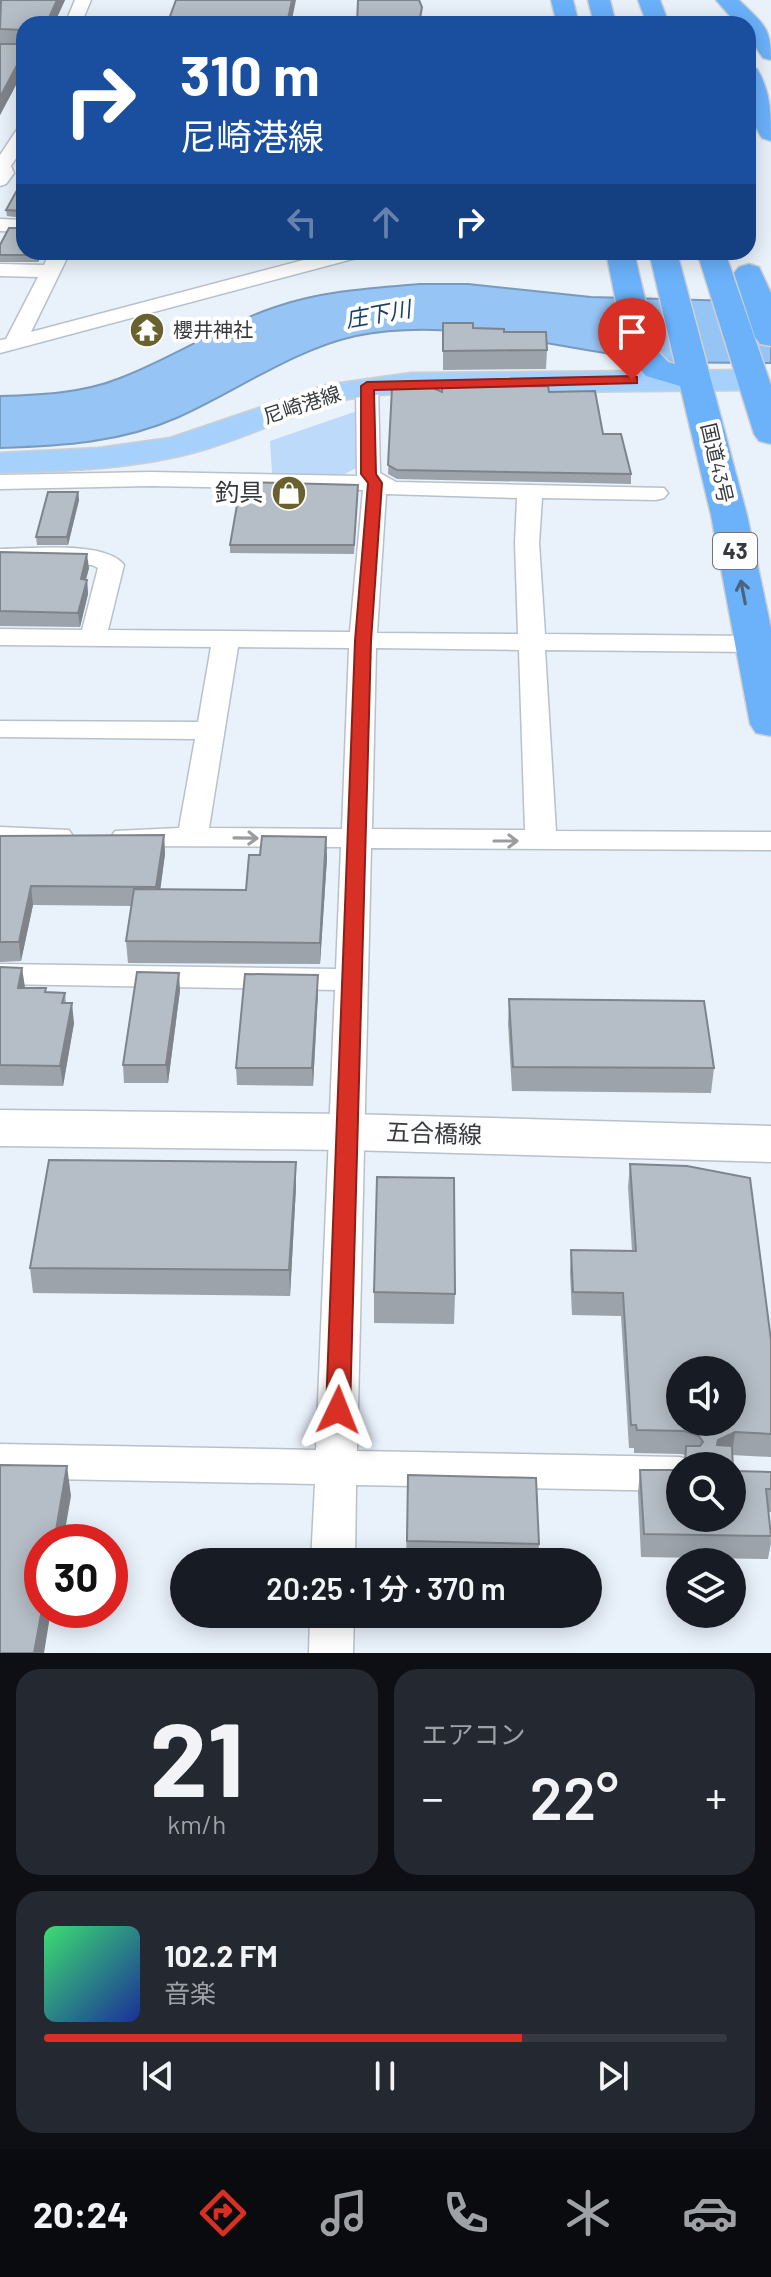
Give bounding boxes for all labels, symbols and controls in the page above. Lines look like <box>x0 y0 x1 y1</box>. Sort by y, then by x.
text: 310 m <box>180 40 320 107</box>
icon: right <box>48 48 152 152</box>
text: 尼崎港線 <box>180 114 324 157</box>
icon: left <box>280 200 324 244</box>
icon: ahead <box>364 200 408 244</box>
icon: right <box>448 200 492 244</box>
water label: 庄下川 <box>343 294 415 332</box>
pin <box>598 298 666 380</box>
icon: arrive <box>610 310 654 354</box>
temple icon: 櫻井神社 <box>128 311 166 349</box>
place label: 櫻井神社 <box>173 317 253 341</box>
street label: 尼崎港線 <box>260 380 343 428</box>
street label: 国道43号 <box>697 420 739 505</box>
shop icon: 釣具 <box>270 474 308 512</box>
place label: 釣具 <box>215 477 263 506</box>
road number: 43 <box>713 533 757 569</box>
one-way arrow <box>735 580 750 606</box>
one-way arrow <box>232 831 259 846</box>
one-way arrow <box>492 833 519 849</box>
street label: 五合橋線 <box>386 1116 483 1149</box>
map controls <box>666 1356 746 1628</box>
button: sound <box>666 1356 746 1436</box>
position arrow <box>296 1368 380 1452</box>
button: search <box>666 1452 746 1532</box>
speed limit sign: 30 <box>24 1524 128 1628</box>
button: layers <box>666 1548 746 1628</box>
text: 20:25 · 1 分 · 370 m <box>266 1570 506 1606</box>
text: 21 <box>150 1693 244 1818</box>
text: エアコン <box>422 1718 526 1749</box>
text: 22° <box>530 1760 619 1832</box>
text: − <box>422 1770 444 1823</box>
text: + <box>705 1770 727 1823</box>
text: km/h <box>167 1808 226 1839</box>
text: 102.2 FM <box>164 1937 278 1973</box>
text: 音楽 <box>164 1977 216 2008</box>
icon: previous <box>136 2054 180 2098</box>
icon: pause <box>363 2054 407 2098</box>
icon: next <box>591 2054 635 2098</box>
icon: directions <box>195 2185 251 2241</box>
icon: music <box>316 2185 372 2241</box>
icon: phone <box>438 2185 494 2241</box>
icon: climate <box>560 2185 616 2241</box>
icon: car <box>682 2185 738 2241</box>
text: 20:24 <box>33 2192 129 2235</box>

